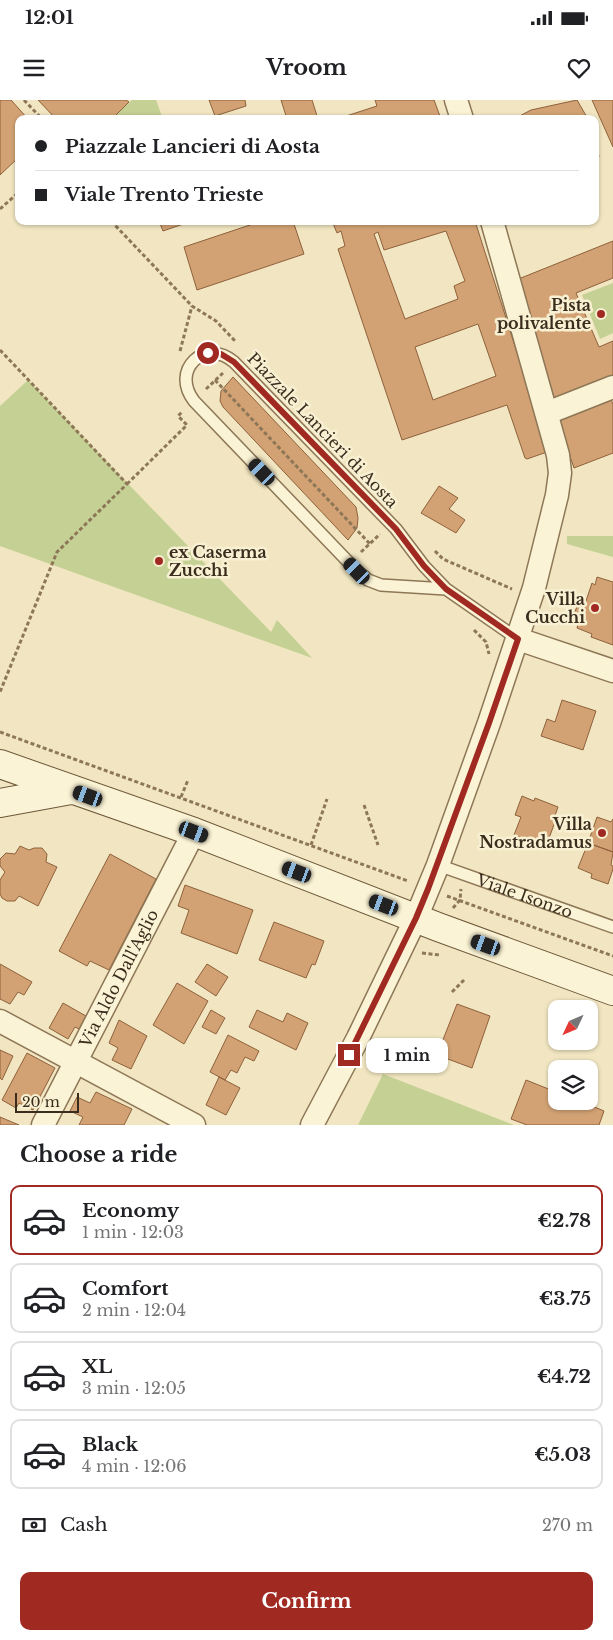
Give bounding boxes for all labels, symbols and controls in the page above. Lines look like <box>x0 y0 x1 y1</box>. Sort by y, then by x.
text: 12:01 <box>25 6 74 29</box>
icon: menu <box>20 54 48 82</box>
text: Vroom <box>266 54 347 81</box>
icon: heart <box>565 54 593 82</box>
text: Piazzale Lancieri di Aosta <box>65 135 320 158</box>
text: Viale Trento Trieste <box>65 183 264 206</box>
place label: Pista polivalente <box>497 295 591 333</box>
marker: Pista polivalente <box>595 308 607 320</box>
route start <box>197 342 219 364</box>
street label: Piazzale Lancieri di Aosta <box>243 348 403 512</box>
car <box>246 456 277 488</box>
place label: ex Caserma Zucchi <box>169 542 267 580</box>
marker: ex Caserma Zucchi <box>153 555 165 567</box>
car <box>341 555 372 587</box>
place label: Villa Cucchi <box>525 589 585 627</box>
marker: Villa Cucchi <box>589 602 601 614</box>
car <box>71 784 104 808</box>
place label: Villa Nostradamus <box>479 814 592 852</box>
car <box>177 820 210 844</box>
marker: Villa Nostradamus <box>596 827 608 839</box>
car <box>280 860 313 884</box>
street label: Viale Isonzo <box>473 869 575 922</box>
car <box>367 893 400 917</box>
street label: Via Aldo Dall'Aglio <box>74 906 162 1052</box>
car <box>469 933 502 957</box>
north arrow <box>548 1000 598 1050</box>
map controls <box>548 1000 598 1110</box>
callout: 1 min <box>366 1038 449 1072</box>
route end <box>338 1044 360 1066</box>
text: 1 min <box>384 1045 430 1065</box>
button: layers <box>548 1060 598 1110</box>
scale bar <box>15 1090 79 1113</box>
text: 20 m <box>22 1093 60 1111</box>
text: Choose a ride <box>20 1141 177 1168</box>
icon: car <box>22 1198 67 1243</box>
text: Economy <box>82 1199 179 1222</box>
text: €2.78 <box>538 1209 591 1232</box>
text: 1 min · 12:03 <box>82 1222 184 1242</box>
icon: car <box>22 1276 67 1321</box>
text: Comfort <box>82 1277 169 1300</box>
text: €3.75 <box>539 1287 591 1310</box>
text: 2 min · 12:04 <box>82 1300 186 1320</box>
icon: car <box>22 1354 67 1399</box>
text: XL <box>82 1355 112 1378</box>
text: €4.72 <box>537 1365 591 1388</box>
text: 3 min · 12:05 <box>82 1378 186 1398</box>
icon: car <box>22 1432 67 1477</box>
text: Black <box>82 1433 138 1456</box>
text: €5.03 <box>534 1443 591 1466</box>
text: 4 min · 12:06 <box>82 1456 187 1476</box>
icon: cash <box>20 1511 48 1539</box>
text: Cash <box>60 1513 107 1536</box>
text: 270 m <box>542 1515 593 1535</box>
button: Confirm <box>20 1572 593 1630</box>

